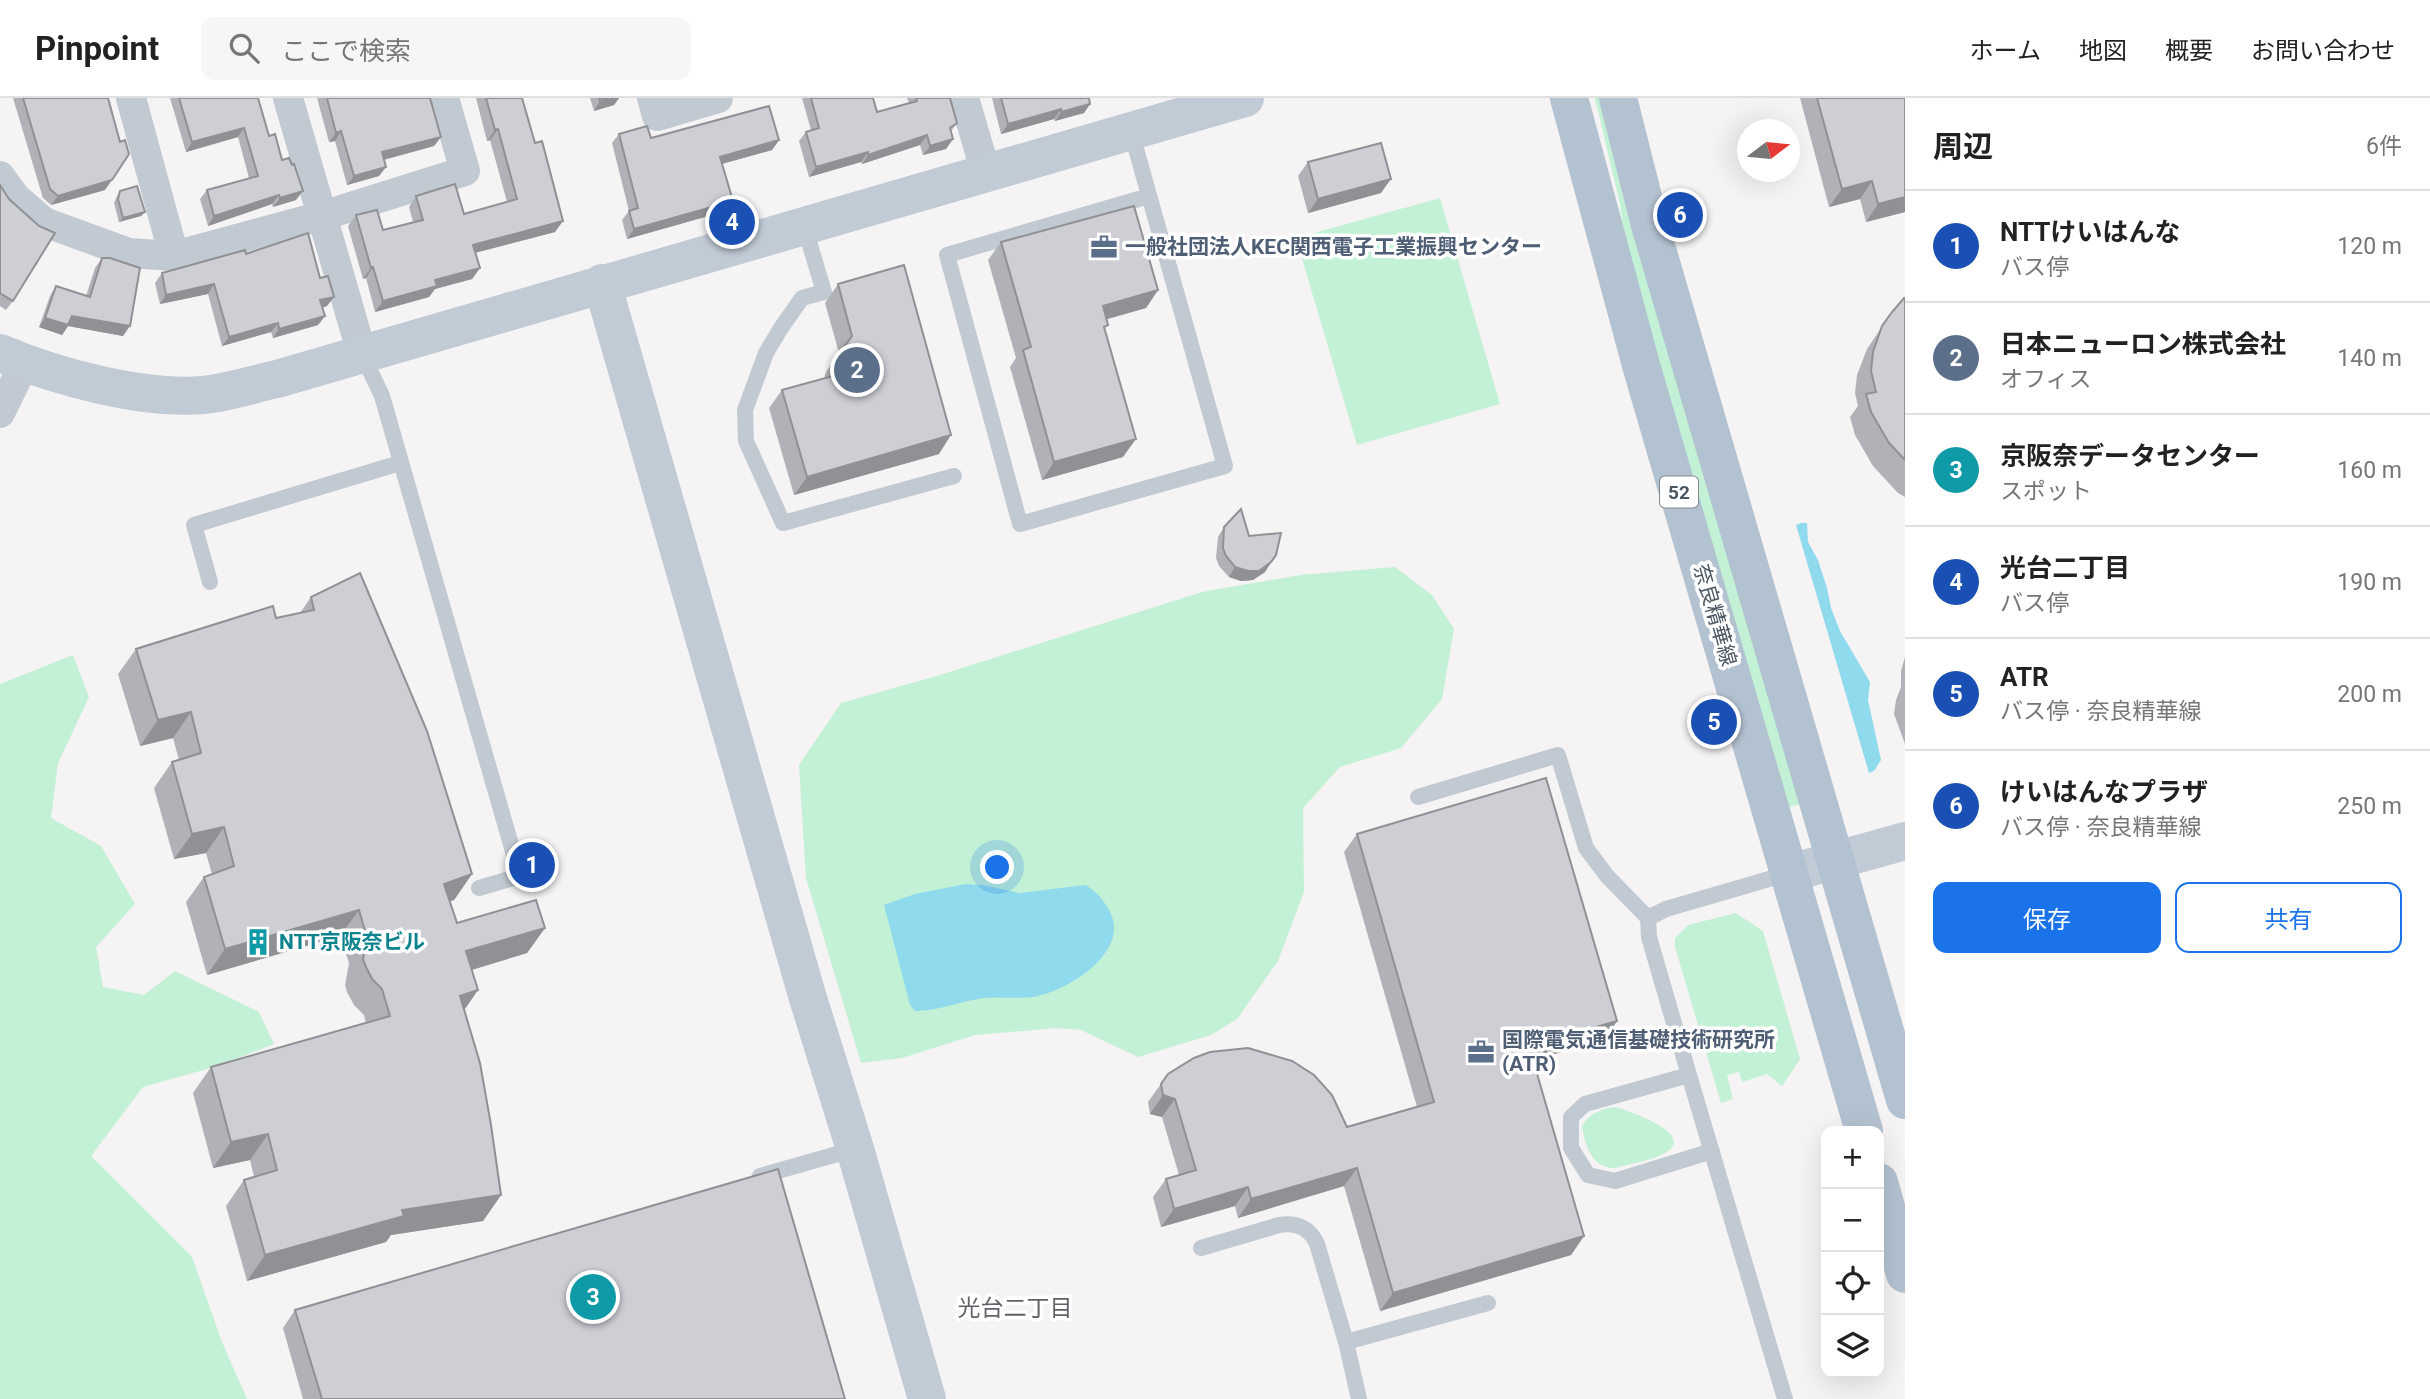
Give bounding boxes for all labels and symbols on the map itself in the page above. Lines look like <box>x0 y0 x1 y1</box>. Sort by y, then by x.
north arrow <box>1737 119 1800 182</box>
pin: 6 <box>1657 189 1703 241</box>
pin: 4 <box>709 196 755 248</box>
office icon: 一般社団法人KEC関西電子工業振興センター <box>1089 232 1119 262</box>
place label: 一般社団法人KEC関西電子工業振興センター <box>1125 235 1542 259</box>
pin: 2 <box>834 344 880 396</box>
road number: 52 <box>1660 476 1698 508</box>
street label: 奈良精華線 <box>1689 561 1741 669</box>
pin: 5 <box>1691 696 1737 748</box>
pin: 1 <box>509 839 555 891</box>
your location <box>980 850 1014 884</box>
building icon: NTT京阪奈ビル <box>243 927 273 957</box>
place label: NTT京阪奈ビル <box>279 930 425 954</box>
place label: 国際電気通信基礎技術研究所 (ATR) <box>1502 1028 1775 1076</box>
office icon: 国際電気通信基礎技術研究所 (ATR) <box>1466 1037 1496 1067</box>
pin: 3 <box>570 1271 616 1323</box>
district label: 光台二丁目 <box>958 1295 1073 1322</box>

